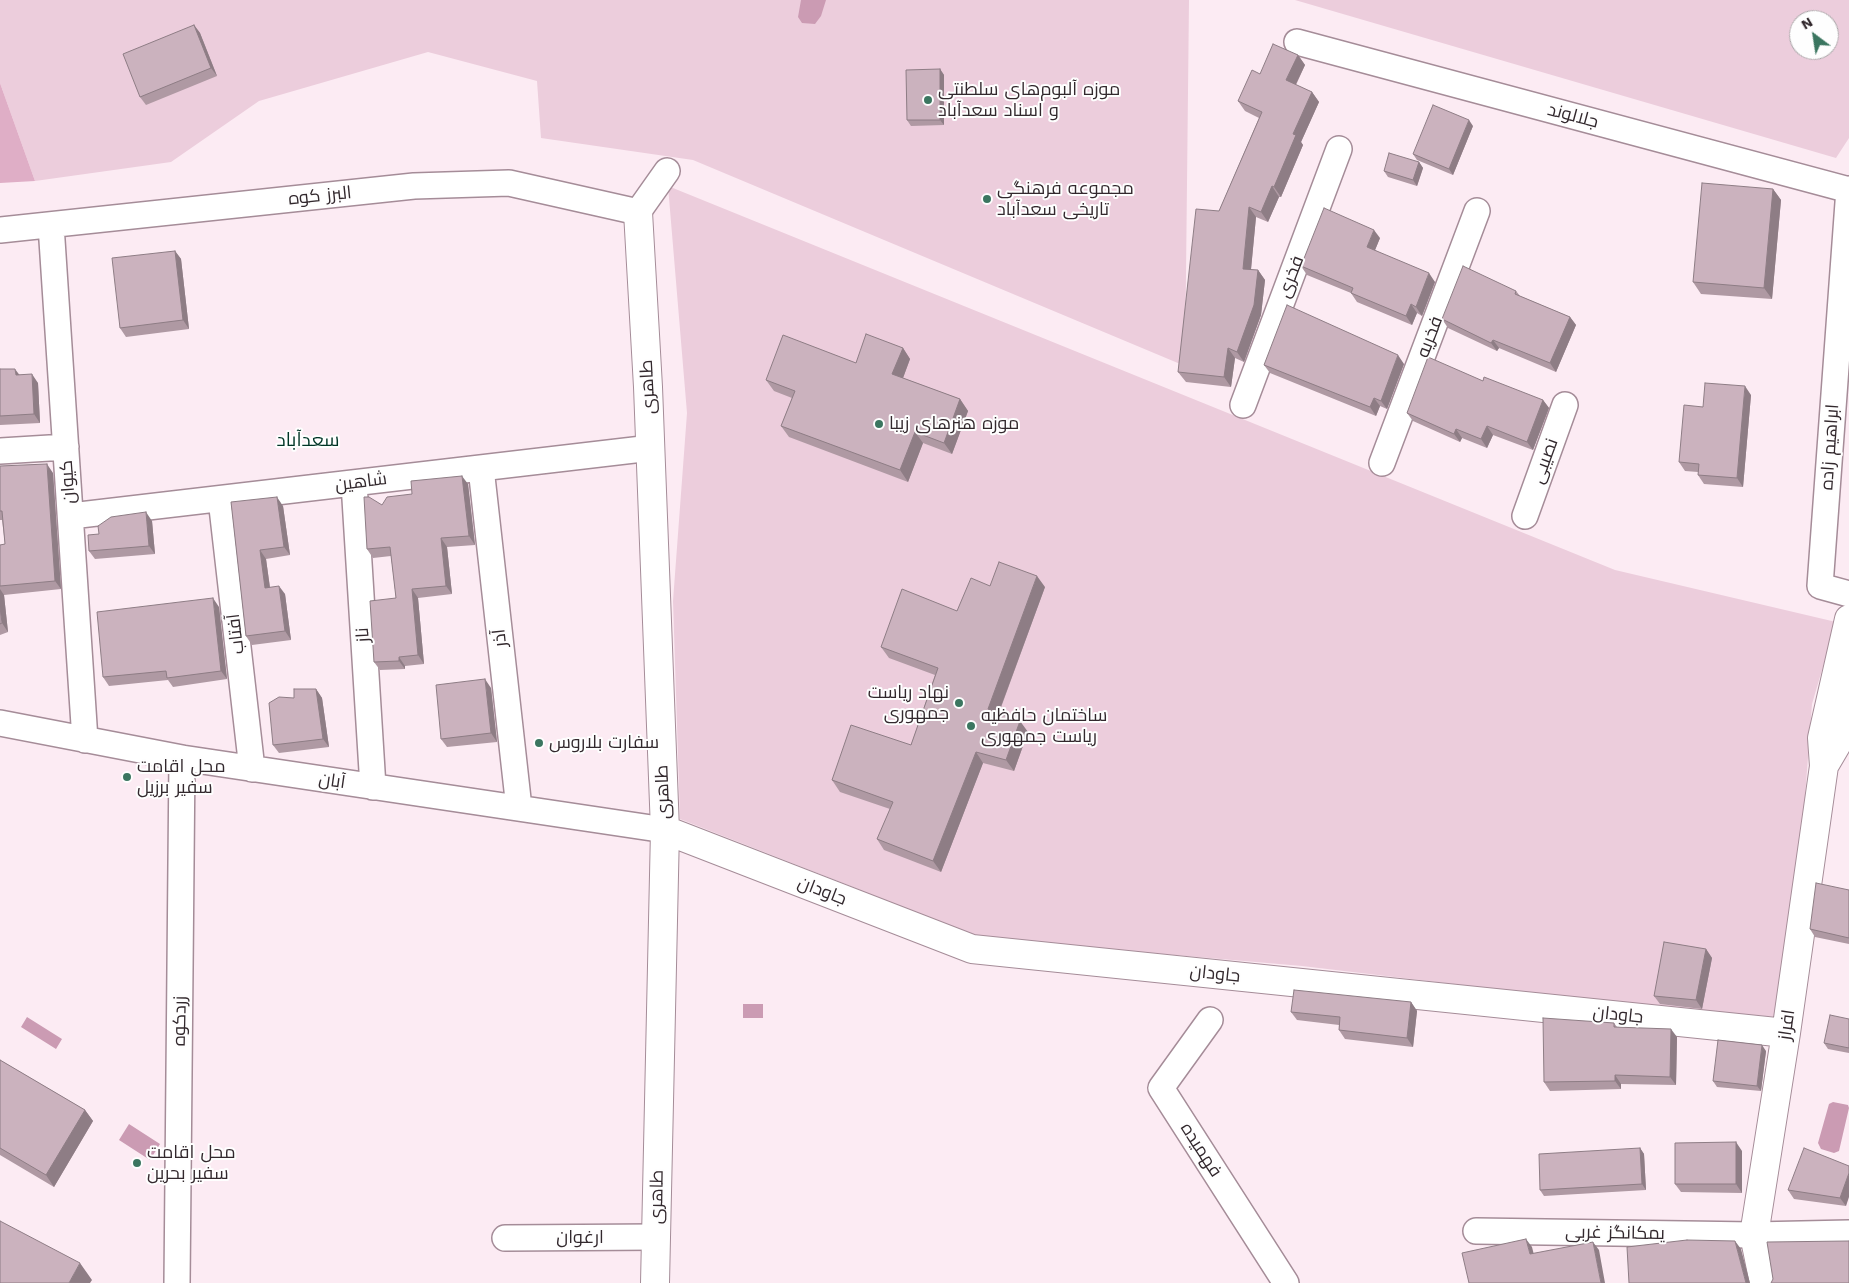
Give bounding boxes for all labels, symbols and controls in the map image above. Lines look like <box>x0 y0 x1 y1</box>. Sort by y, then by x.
north arrow <box>1789 10 1839 60</box>
text: N <box>1798 13 1815 33</box>
place label: موزه آلبوم‌های سلطنتی و اسناد سعدآباد <box>938 79 1120 122</box>
marker: موزه آلبوم‌های سلطنتی و اسناد سعدآباد <box>922 94 934 106</box>
street label: جلالوند <box>1545 99 1601 133</box>
place label: مجموعه فرهنگی تاریخی سعدآباد <box>997 178 1134 220</box>
street label: البرز کوه <box>287 182 353 210</box>
marker: مجموعه فرهنگی تاریخی سعدآباد <box>981 193 993 205</box>
street label: فخری <box>1273 253 1309 301</box>
street label: فخریه <box>1412 313 1448 361</box>
street label: طاهری <box>636 359 660 415</box>
street label: ابراهیم زاده <box>1816 403 1844 491</box>
place label: موزه هنرهای زیبا <box>889 413 1019 435</box>
marker: موزه هنرهای زیبا <box>873 418 885 430</box>
district label: سعدآباد <box>277 429 339 451</box>
street label: نصیبی <box>1527 435 1563 487</box>
street label: کیوان <box>56 459 80 505</box>
street label: شاهین <box>334 468 388 496</box>
street label: آفتاب <box>223 613 249 655</box>
street label: ناز <box>352 627 374 643</box>
street label: آذر <box>488 628 512 648</box>
place label: نهاد ریاست جمهوری <box>868 682 949 724</box>
marker: نهاد ریاست جمهوری <box>953 697 965 709</box>
place label: ساختمان حافظیه ریاست جمهوری <box>981 705 1107 748</box>
marker: ساختمان حافظیه ریاست جمهوری <box>965 720 977 732</box>
place label: سفارت بلاروس <box>549 732 659 754</box>
marker: سفارت بلاروس <box>533 737 545 749</box>
place label: محل اقامت سفیر برزیل <box>137 756 225 799</box>
street label: طاهری <box>651 764 675 820</box>
street label: آبان <box>317 768 347 794</box>
marker: محل اقامت سفیر برزیل <box>121 771 133 783</box>
street label: جاودان <box>794 872 850 910</box>
street label: جاودان <box>1189 961 1241 987</box>
street label: زردکوه <box>169 996 191 1046</box>
street label: جاودان <box>1592 1002 1644 1028</box>
street label: افراز <box>1774 1008 1800 1042</box>
street label: فهمیده <box>1175 1119 1227 1181</box>
place label: محل اقامت سفیر بحرین <box>147 1142 235 1184</box>
marker: محل اقامت سفیر بحرین <box>131 1157 143 1169</box>
street label: طاهری <box>646 1170 668 1224</box>
street label: یمکانگز غربی <box>1565 1221 1665 1245</box>
street label: ارغوان <box>556 1227 604 1249</box>

